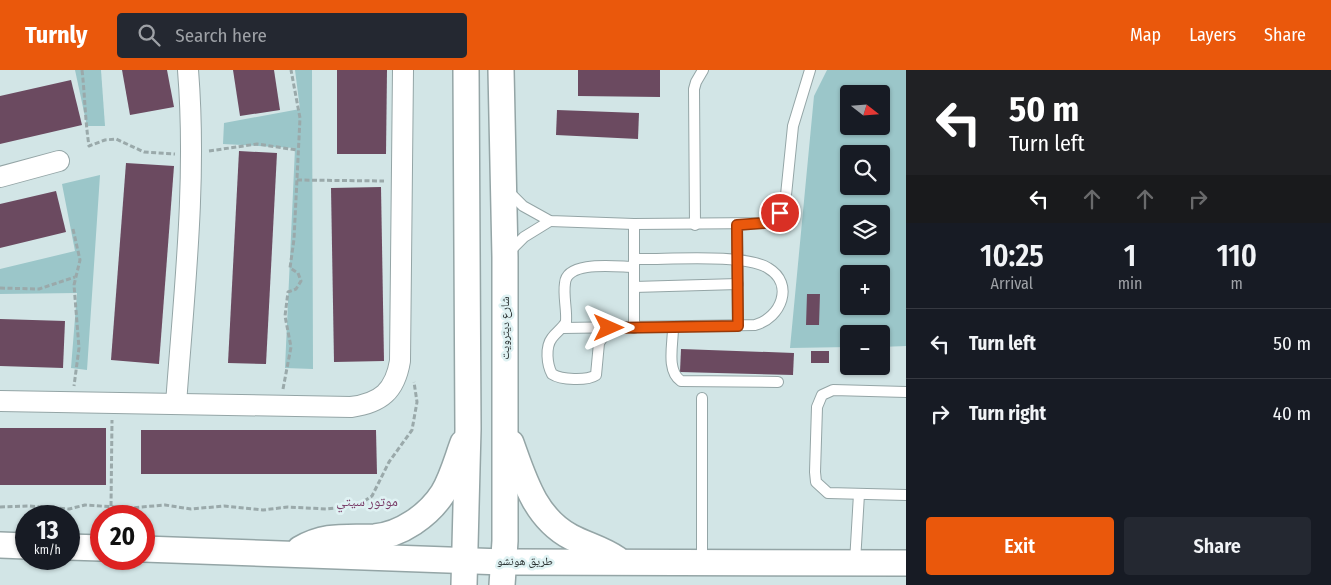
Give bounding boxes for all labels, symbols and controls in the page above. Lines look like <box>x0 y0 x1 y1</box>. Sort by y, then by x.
search box <box>117 13 467 58</box>
text: Turnly <box>25 21 87 49</box>
icon: search <box>135 21 163 49</box>
text: Search here <box>175 24 267 47</box>
text: Map <box>1130 24 1161 46</box>
text: Layers <box>1189 24 1236 46</box>
text: Share <box>1264 24 1306 46</box>
north arrow <box>840 85 890 135</box>
map controls <box>840 85 890 375</box>
text: 50 m <box>1009 88 1079 130</box>
icon: left <box>926 90 991 155</box>
text: Turn left <box>1009 130 1085 157</box>
button: search <box>840 145 890 195</box>
icon: left <box>1025 185 1053 213</box>
icon: ahead <box>1078 185 1106 213</box>
icon: ahead <box>1131 185 1159 213</box>
icon: right <box>1184 185 1212 213</box>
pin <box>759 192 801 234</box>
icon: arrive <box>766 199 794 227</box>
button: layers <box>840 205 890 255</box>
text: 10:25 <box>980 238 1044 274</box>
text: 1 <box>1124 238 1136 274</box>
text: 110 <box>1216 238 1257 274</box>
button: + <box>840 265 890 315</box>
text: Arrival <box>991 274 1033 293</box>
text: min <box>1118 274 1142 293</box>
text: m <box>1231 274 1243 293</box>
street label: شارع ديترويت <box>498 296 513 360</box>
position arrow <box>582 301 634 353</box>
button: − <box>840 325 890 375</box>
icon: left <box>926 330 954 358</box>
text: Turn left <box>969 332 1036 355</box>
text: 50 m <box>1273 332 1311 355</box>
icon: right <box>926 400 954 428</box>
text: Turn right <box>969 402 1046 425</box>
text: 40 m <box>1273 402 1311 425</box>
district label: موتور سيتي <box>336 493 398 513</box>
speed limit sign: 20 <box>90 505 155 570</box>
text: 13 <box>36 516 59 546</box>
button: Exit <box>926 517 1114 575</box>
button: Share <box>1124 517 1311 575</box>
text: km/h <box>34 543 61 557</box>
street label: طريق هونشو <box>497 554 553 568</box>

